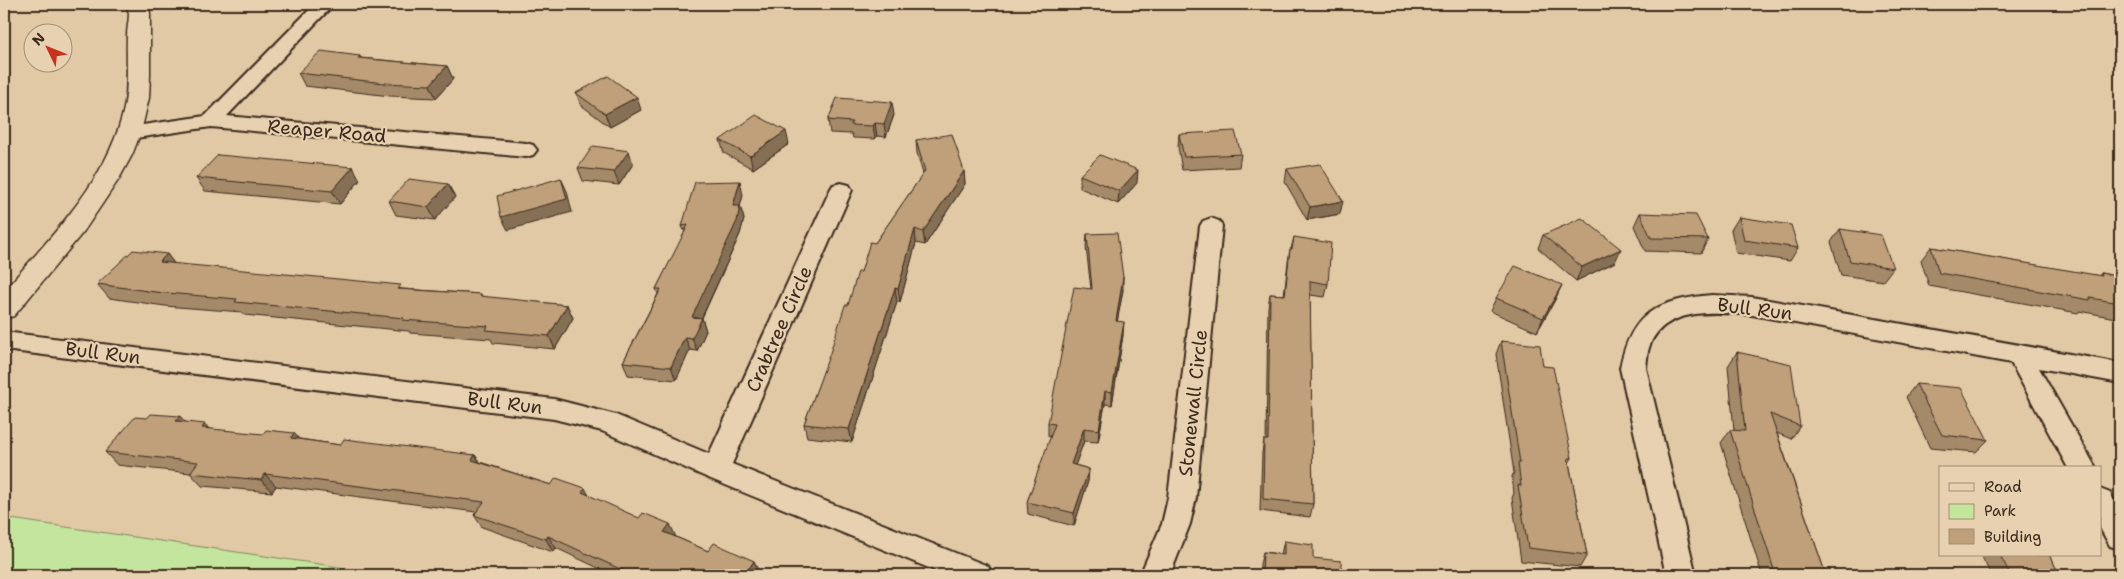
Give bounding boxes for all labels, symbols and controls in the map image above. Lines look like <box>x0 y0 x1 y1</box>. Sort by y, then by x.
north arrow <box>22 22 72 72</box>
text: N <box>28 29 49 49</box>
street label: Reaper Road <box>267 113 387 149</box>
street label: Crabtree Circle <box>740 262 818 396</box>
street label: Bull Run <box>1716 292 1794 326</box>
street label: Stonewall Circle <box>1173 328 1213 478</box>
street label: Bull Run <box>64 336 142 370</box>
street label: Bull Run <box>466 386 544 420</box>
legend <box>1939 466 2102 556</box>
text: Road <box>1984 477 2022 497</box>
text: Park <box>1984 501 2016 521</box>
text: Building <box>1984 527 2041 547</box>

